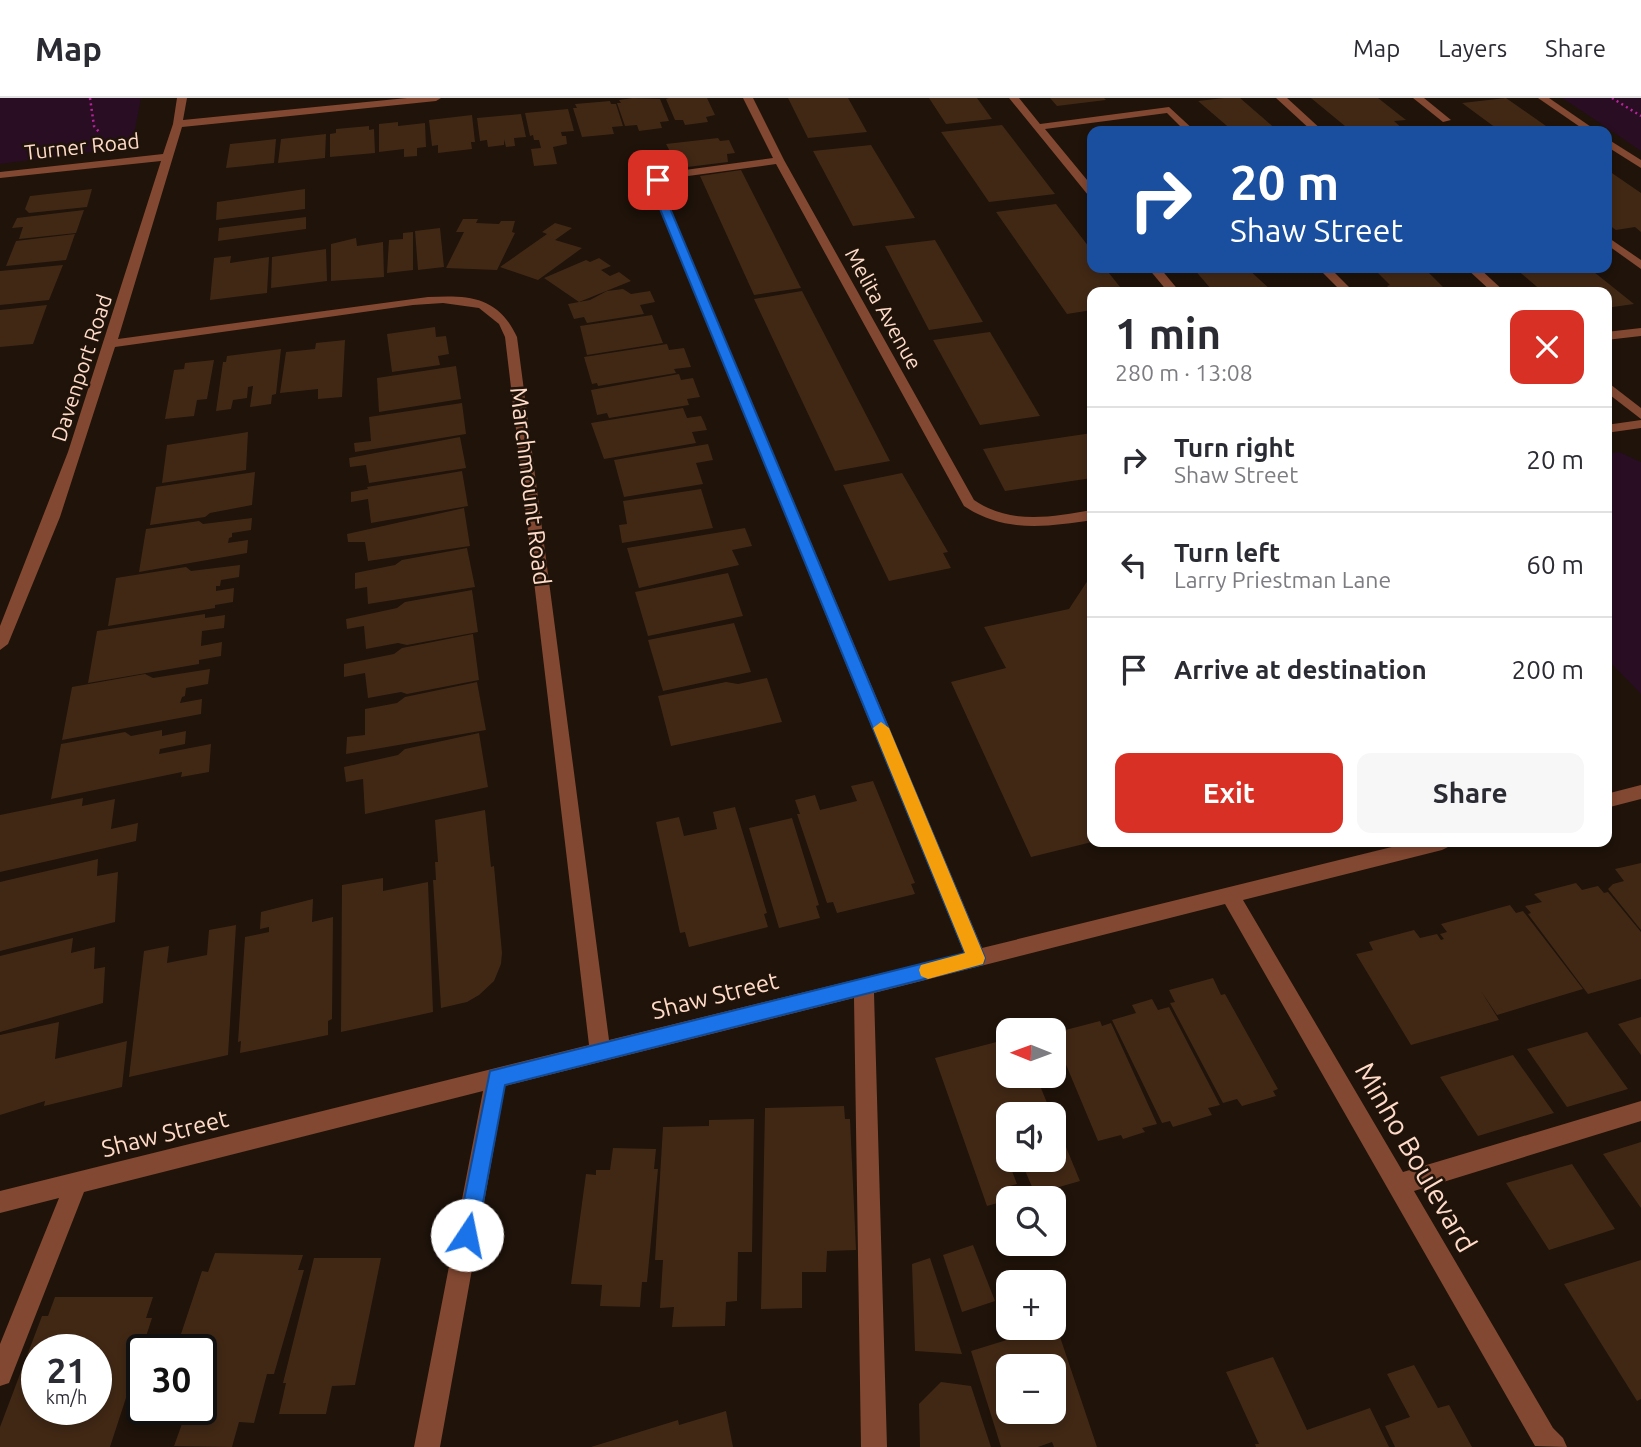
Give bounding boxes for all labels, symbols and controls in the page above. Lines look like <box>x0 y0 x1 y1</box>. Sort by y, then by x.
text: Map <box>35 30 102 67</box>
text: Map <box>1353 35 1400 62</box>
text: Layers <box>1438 35 1507 62</box>
text: Share <box>1545 35 1606 62</box>
street label: Turner Road <box>23 128 141 164</box>
pin <box>628 150 688 210</box>
icon: right <box>1115 154 1206 245</box>
text: 20 m <box>1230 154 1339 209</box>
icon: arrive <box>639 161 677 199</box>
text: Shaw Street <box>1230 212 1403 248</box>
street label: Melita Avenue <box>841 244 927 373</box>
street label: Davenport Road <box>46 291 116 444</box>
text: 1 min <box>1115 310 1221 357</box>
button: close <box>1510 310 1584 384</box>
text: 280 m · 13:08 <box>1115 360 1253 385</box>
street label: Marchmount Road <box>505 385 556 587</box>
text: Turn right <box>1174 433 1295 462</box>
icon: right <box>1115 441 1153 479</box>
text: 20 m <box>1526 445 1584 474</box>
text: Shaw Street <box>1174 462 1298 487</box>
text: Turn left <box>1174 538 1280 567</box>
icon: left <box>1115 546 1153 584</box>
text: 60 m <box>1526 550 1584 579</box>
text: Larry Priestman Lane <box>1174 567 1391 592</box>
icon: arrive <box>1115 651 1153 689</box>
text: Arrive at destination <box>1174 655 1427 684</box>
text: 200 m <box>1512 655 1584 684</box>
button: Exit <box>1115 753 1343 833</box>
button: Share <box>1357 753 1584 833</box>
street label: Shaw Street <box>649 967 782 1024</box>
north arrow <box>996 1018 1066 1088</box>
map controls <box>996 1018 1066 1424</box>
street label: Minho Boulevard <box>1350 1056 1483 1257</box>
button: sound <box>996 1102 1066 1172</box>
street label: Shaw Street <box>99 1105 232 1162</box>
button: search <box>996 1186 1066 1256</box>
position arrow <box>430 1198 504 1272</box>
button: + <box>996 1270 1066 1340</box>
speed limit sign: 30 <box>126 1334 217 1425</box>
text: 21 <box>47 1350 86 1390</box>
button: − <box>996 1354 1066 1424</box>
text: km/h <box>46 1387 87 1407</box>

